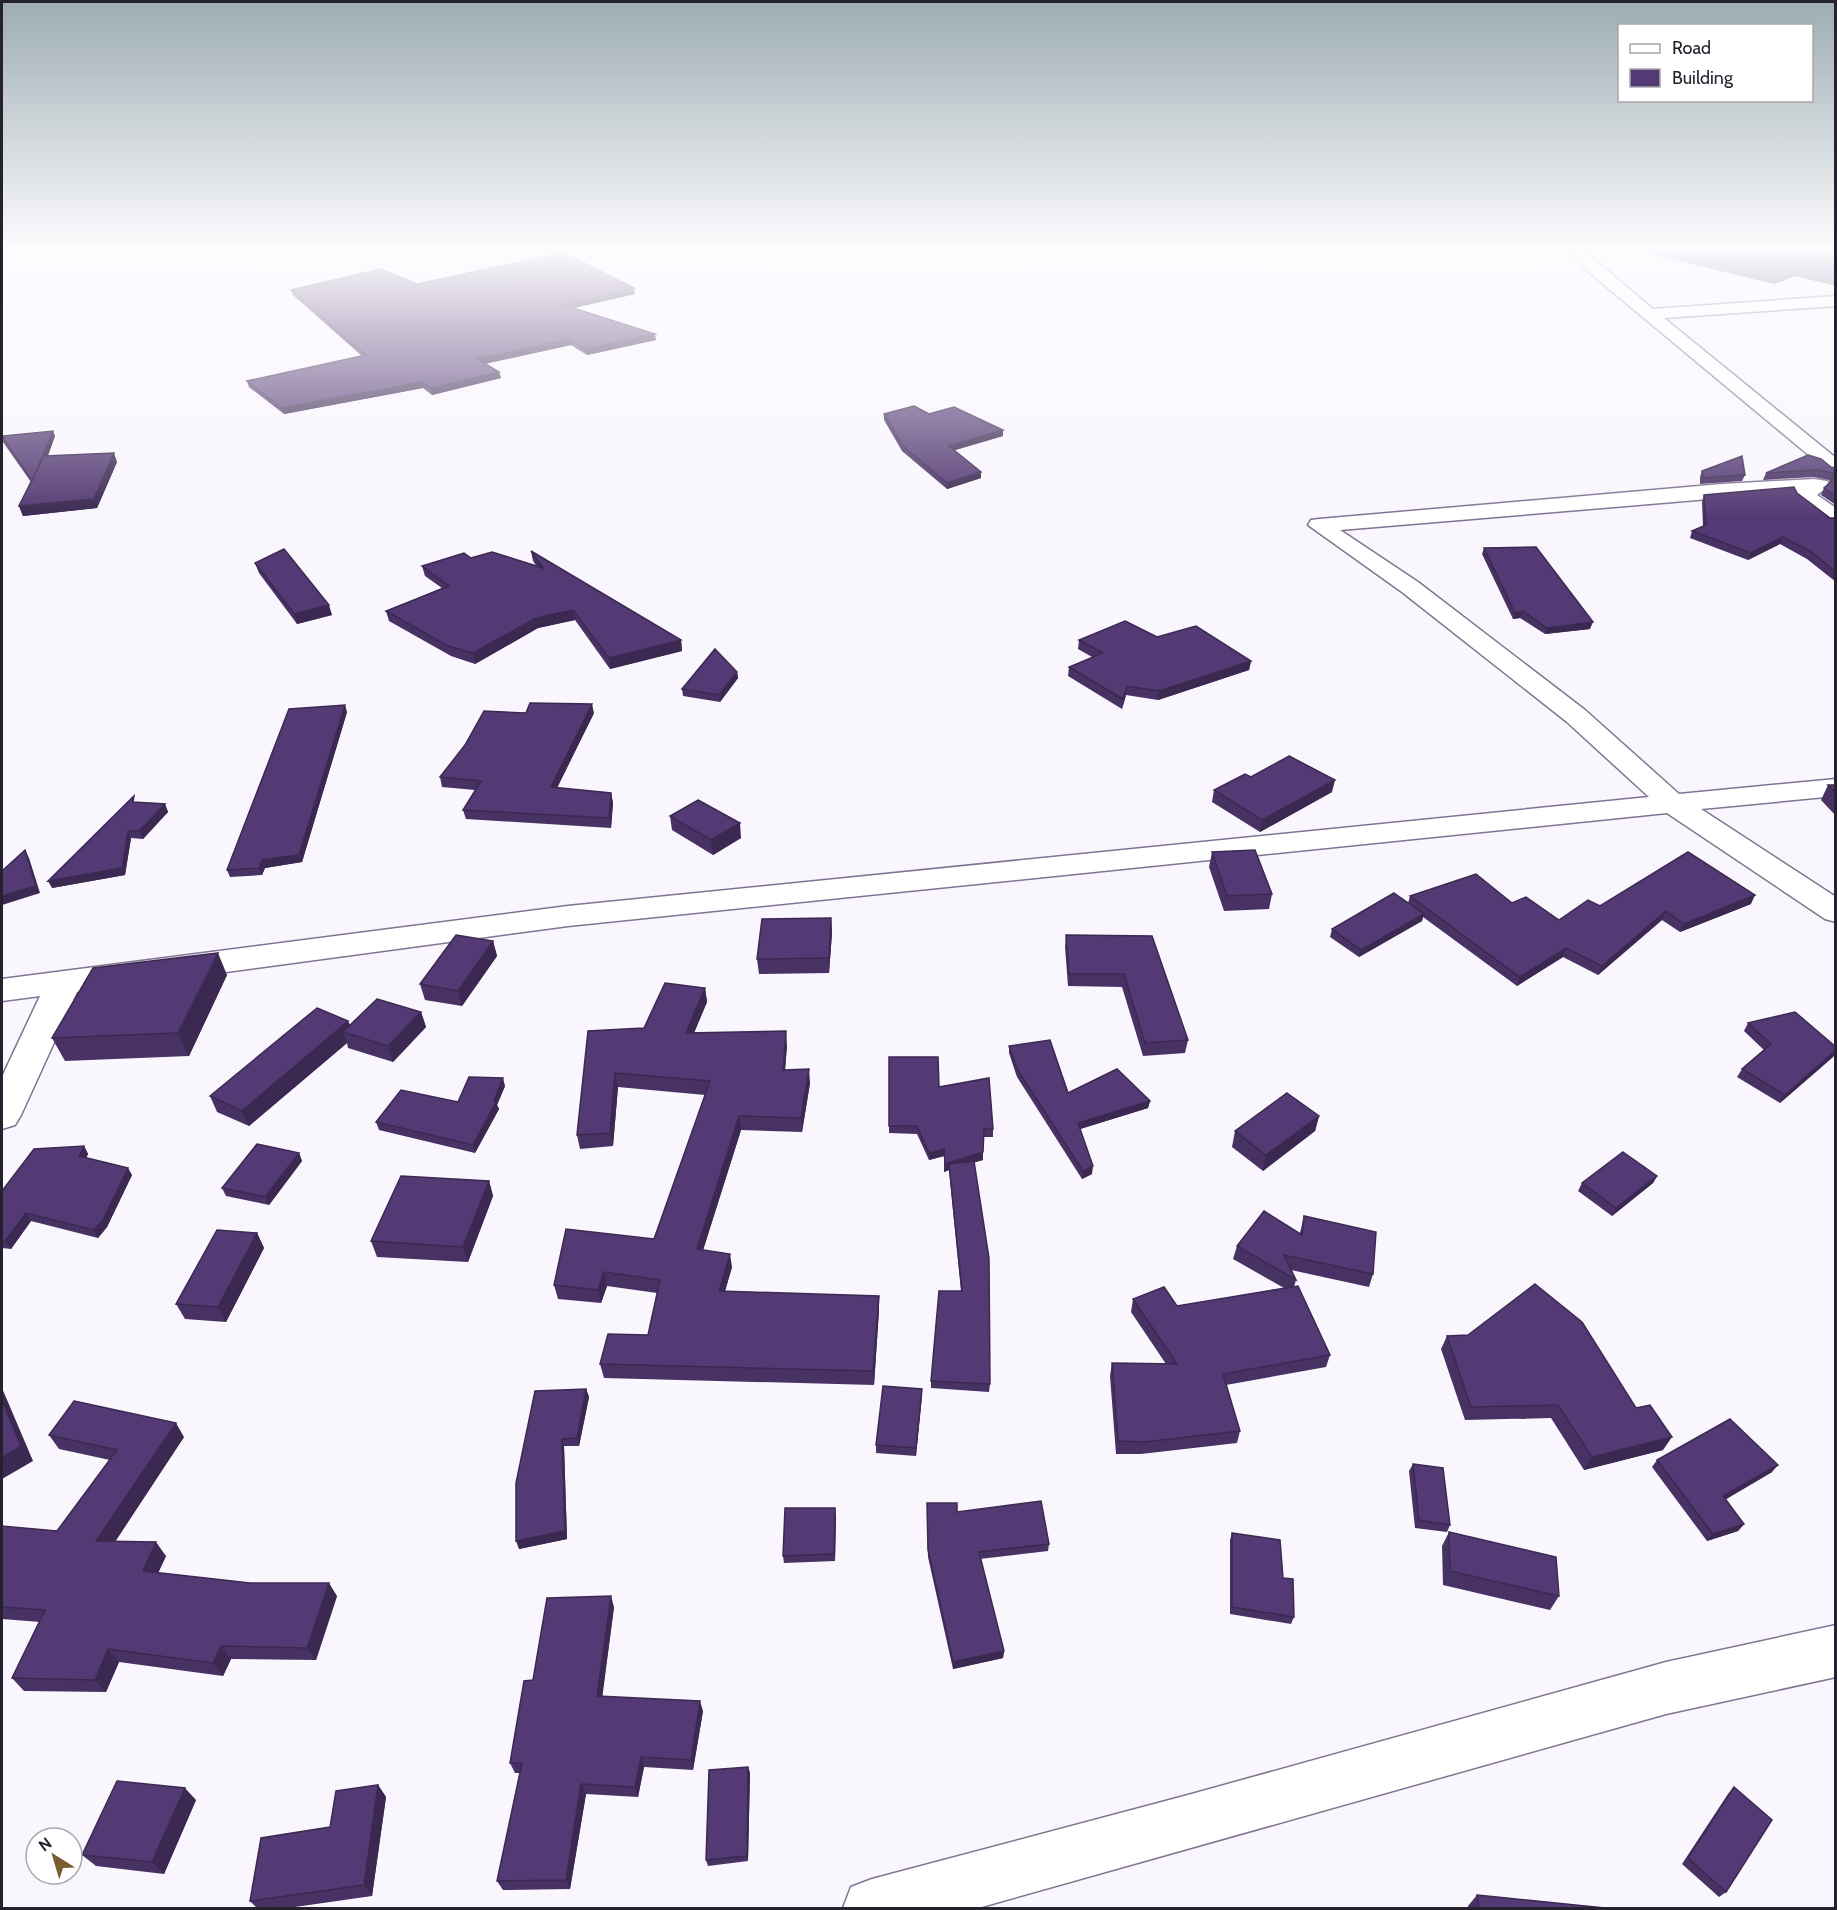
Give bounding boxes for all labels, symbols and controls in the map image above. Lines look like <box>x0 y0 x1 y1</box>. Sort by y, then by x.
legend <box>1618 24 1813 102</box>
text: Road <box>1672 37 1711 59</box>
text: Building <box>1672 67 1734 89</box>
north arrow <box>24 1826 84 1886</box>
text: N <box>35 1833 56 1855</box>

